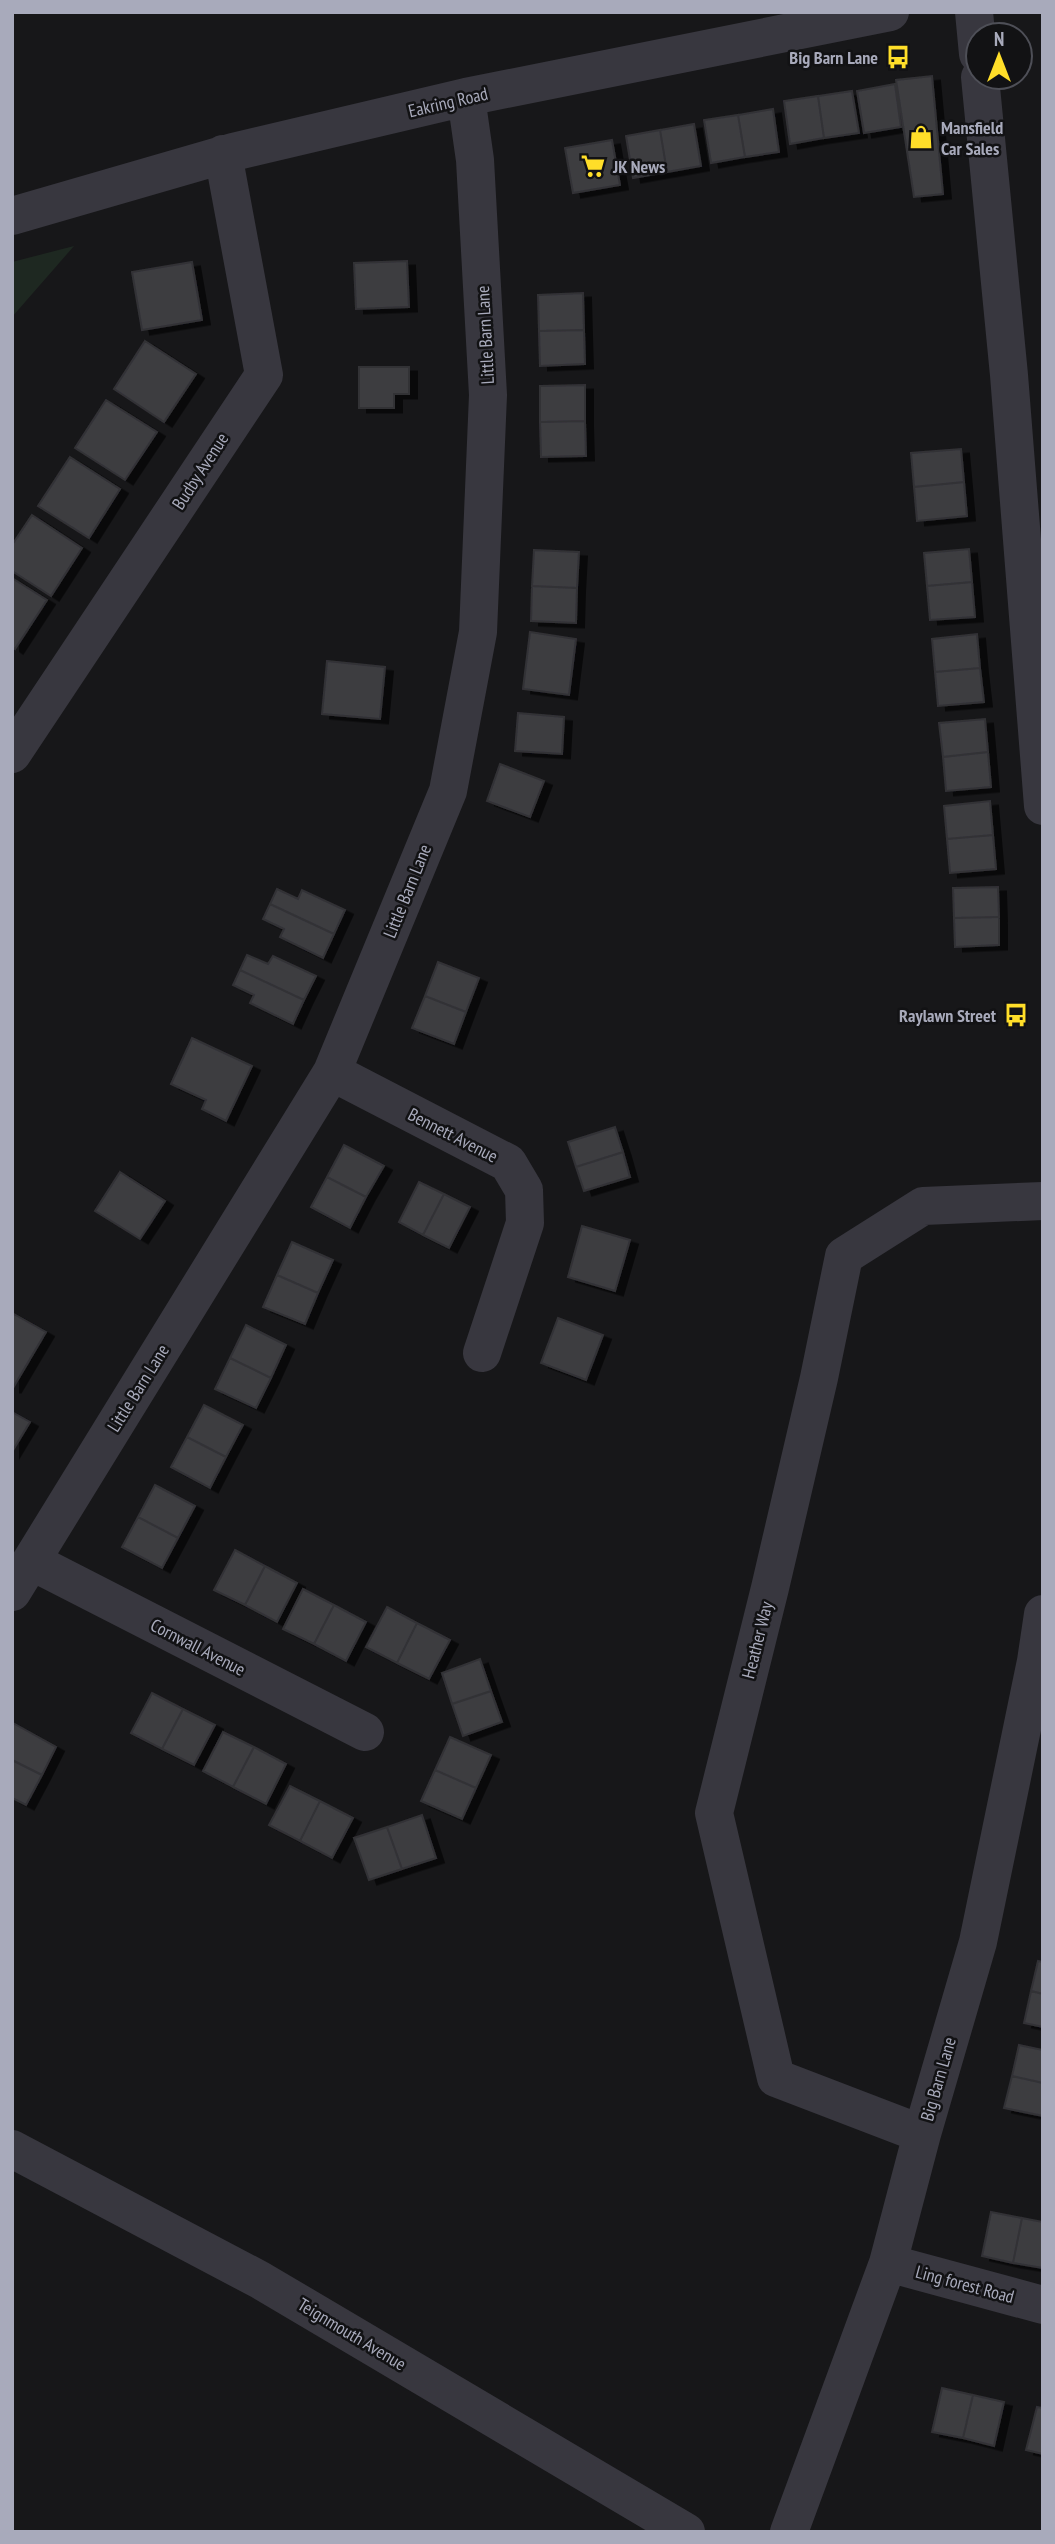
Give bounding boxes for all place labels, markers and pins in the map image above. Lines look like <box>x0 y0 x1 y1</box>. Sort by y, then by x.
bus stop icon: Big Barn Lane <box>884 43 912 71</box>
place label: Big Barn Lane <box>789 46 878 69</box>
place label: Mansfield Car Sales <box>941 116 1003 160</box>
shop icon: Mansfield Car Sales <box>907 123 935 151</box>
supermarket icon: JK News <box>579 152 607 180</box>
place label: JK News <box>612 155 665 178</box>
bus stop icon: Raylawn Street <box>1002 1001 1030 1029</box>
place label: Raylawn Street <box>899 1004 997 1027</box>

